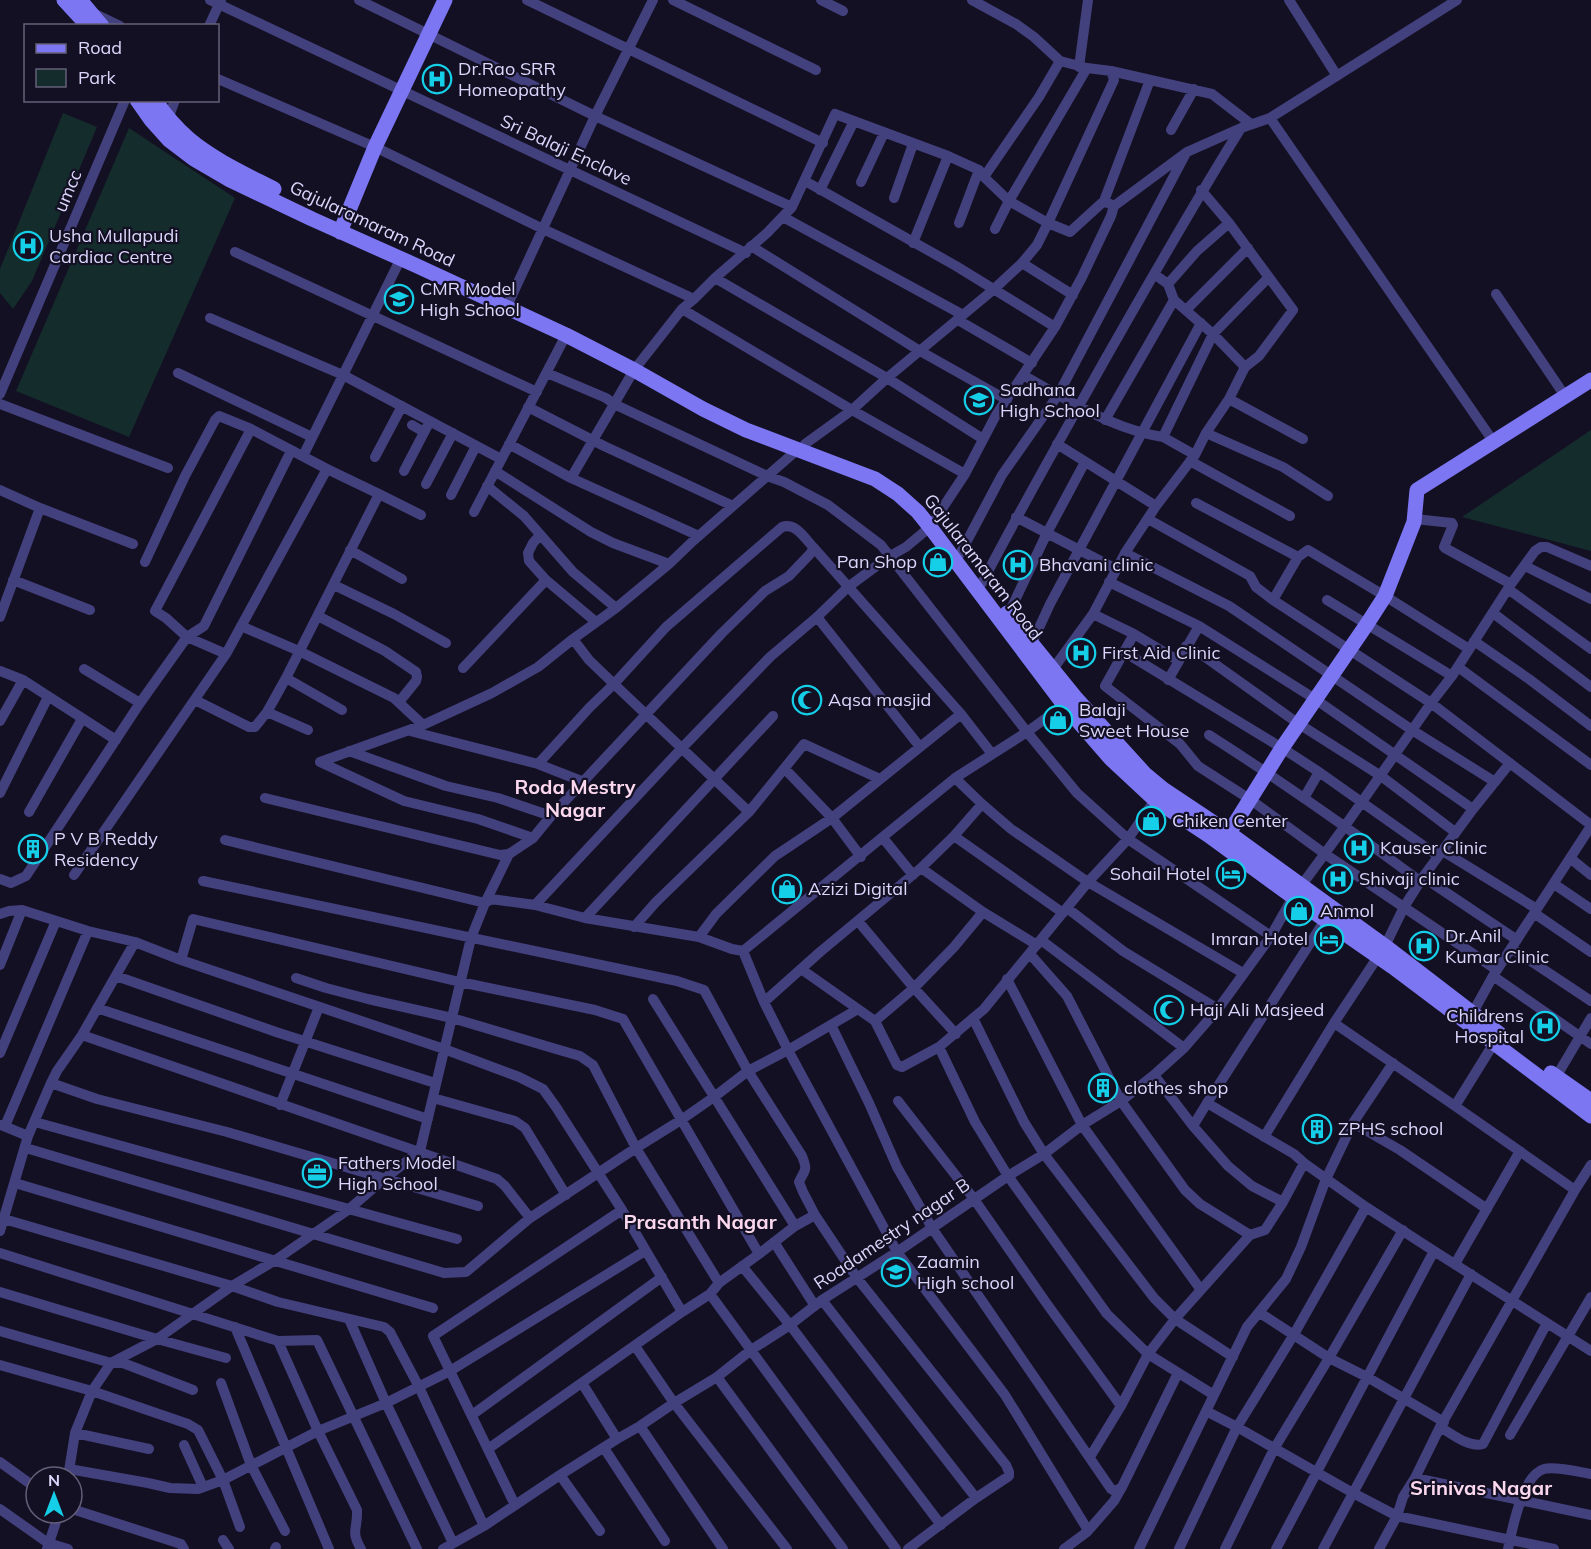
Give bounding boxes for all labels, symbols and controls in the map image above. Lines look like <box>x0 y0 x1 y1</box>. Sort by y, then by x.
legend <box>24 24 219 102</box>
text: Road <box>78 36 122 59</box>
place label: Dr.Rao SRR Homeopathy <box>458 57 566 101</box>
hospital icon: Dr.Rao SRR Homeopathy <box>421 63 453 95</box>
text: Park <box>78 66 117 89</box>
street label: Sri Balaji Enclave <box>497 109 636 190</box>
street label: umcc <box>48 166 87 215</box>
street label: Gajularamaram Road <box>286 175 458 272</box>
place label: Usha Mullapudi Cardiac Centre <box>49 224 179 268</box>
hospital icon: Usha Mullapudi Cardiac Centre <box>12 230 44 262</box>
place label: CMR Model High School <box>420 277 520 321</box>
school or university icon: CMR Model High School <box>383 283 415 315</box>
place label: Sadhana High School <box>1000 378 1100 422</box>
school or university icon: Sadhana High School <box>963 384 995 416</box>
street label: Gajularamaram Road <box>919 489 1048 644</box>
shop icon: Pan Shop <box>922 546 954 578</box>
hospital icon: Bhavani clinic <box>1002 549 1034 581</box>
place label: Pan Shop <box>837 550 917 573</box>
place label: Bhavani clinic <box>1039 553 1154 576</box>
hospital icon: First Aid Clinic <box>1065 637 1097 669</box>
place label: First Aid Clinic <box>1102 641 1220 664</box>
mosque icon: Aqsa masjid <box>791 684 823 716</box>
place label: Aqsa masjid <box>828 688 931 711</box>
place label: Balaji Sweet House <box>1079 698 1189 742</box>
shop icon: Balaji Sweet House <box>1042 704 1074 736</box>
district label: Roda Mestry Nagar <box>514 774 636 822</box>
shop icon: Chiken Center <box>1135 805 1167 837</box>
place label: Chiken Center <box>1172 809 1288 832</box>
place label: P V B Reddy Residency <box>54 827 158 871</box>
hospital icon: Kauser Clinic <box>1343 832 1375 864</box>
building icon: P V B Reddy Residency <box>17 833 49 865</box>
place label: Kauser Clinic <box>1380 836 1487 859</box>
hotel icon: Sohail Hotel <box>1215 858 1247 890</box>
place label: Sohail Hotel <box>1110 862 1210 885</box>
hospital icon: Shivaji clinic <box>1322 863 1354 895</box>
place label: Shivaji clinic <box>1359 867 1460 890</box>
shop icon: Azizi Digital <box>771 873 803 905</box>
place label: Azizi Digital <box>808 877 907 900</box>
shop icon: Anmol <box>1283 895 1315 927</box>
place label: Anmol <box>1320 899 1374 922</box>
hotel icon: Imran Hotel <box>1313 923 1345 955</box>
place label: Dr.Anil Kumar Clinic <box>1445 924 1549 968</box>
place label: Imran Hotel <box>1211 927 1308 950</box>
hospital icon: Dr.Anil Kumar Clinic <box>1408 930 1440 962</box>
mosque icon: Haji Ali Masjeed <box>1153 994 1185 1026</box>
place label: Haji Ali Masjeed <box>1190 998 1324 1021</box>
place label: Childrens Hospital <box>1446 1004 1524 1048</box>
hospital icon: Childrens Hospital <box>1529 1010 1561 1042</box>
building icon: clothes shop <box>1087 1072 1119 1104</box>
place label: clothes shop <box>1124 1076 1228 1099</box>
building icon: ZPHS school <box>1301 1113 1333 1145</box>
place label: ZPHS school <box>1338 1117 1443 1140</box>
place label: Fathers Model High School <box>338 1151 456 1195</box>
office icon: Fathers Model High School <box>301 1157 333 1189</box>
street label: Roadamestry nagar B <box>809 1173 974 1294</box>
district label: Prasanth Nagar <box>623 1209 777 1234</box>
place label: Zaamin High school <box>917 1250 1014 1294</box>
school or university icon: Zaamin High school <box>880 1256 912 1288</box>
north arrow <box>24 1465 84 1525</box>
text: N <box>48 1470 60 1490</box>
district label: Srinivas Nagar <box>1410 1475 1552 1500</box>

